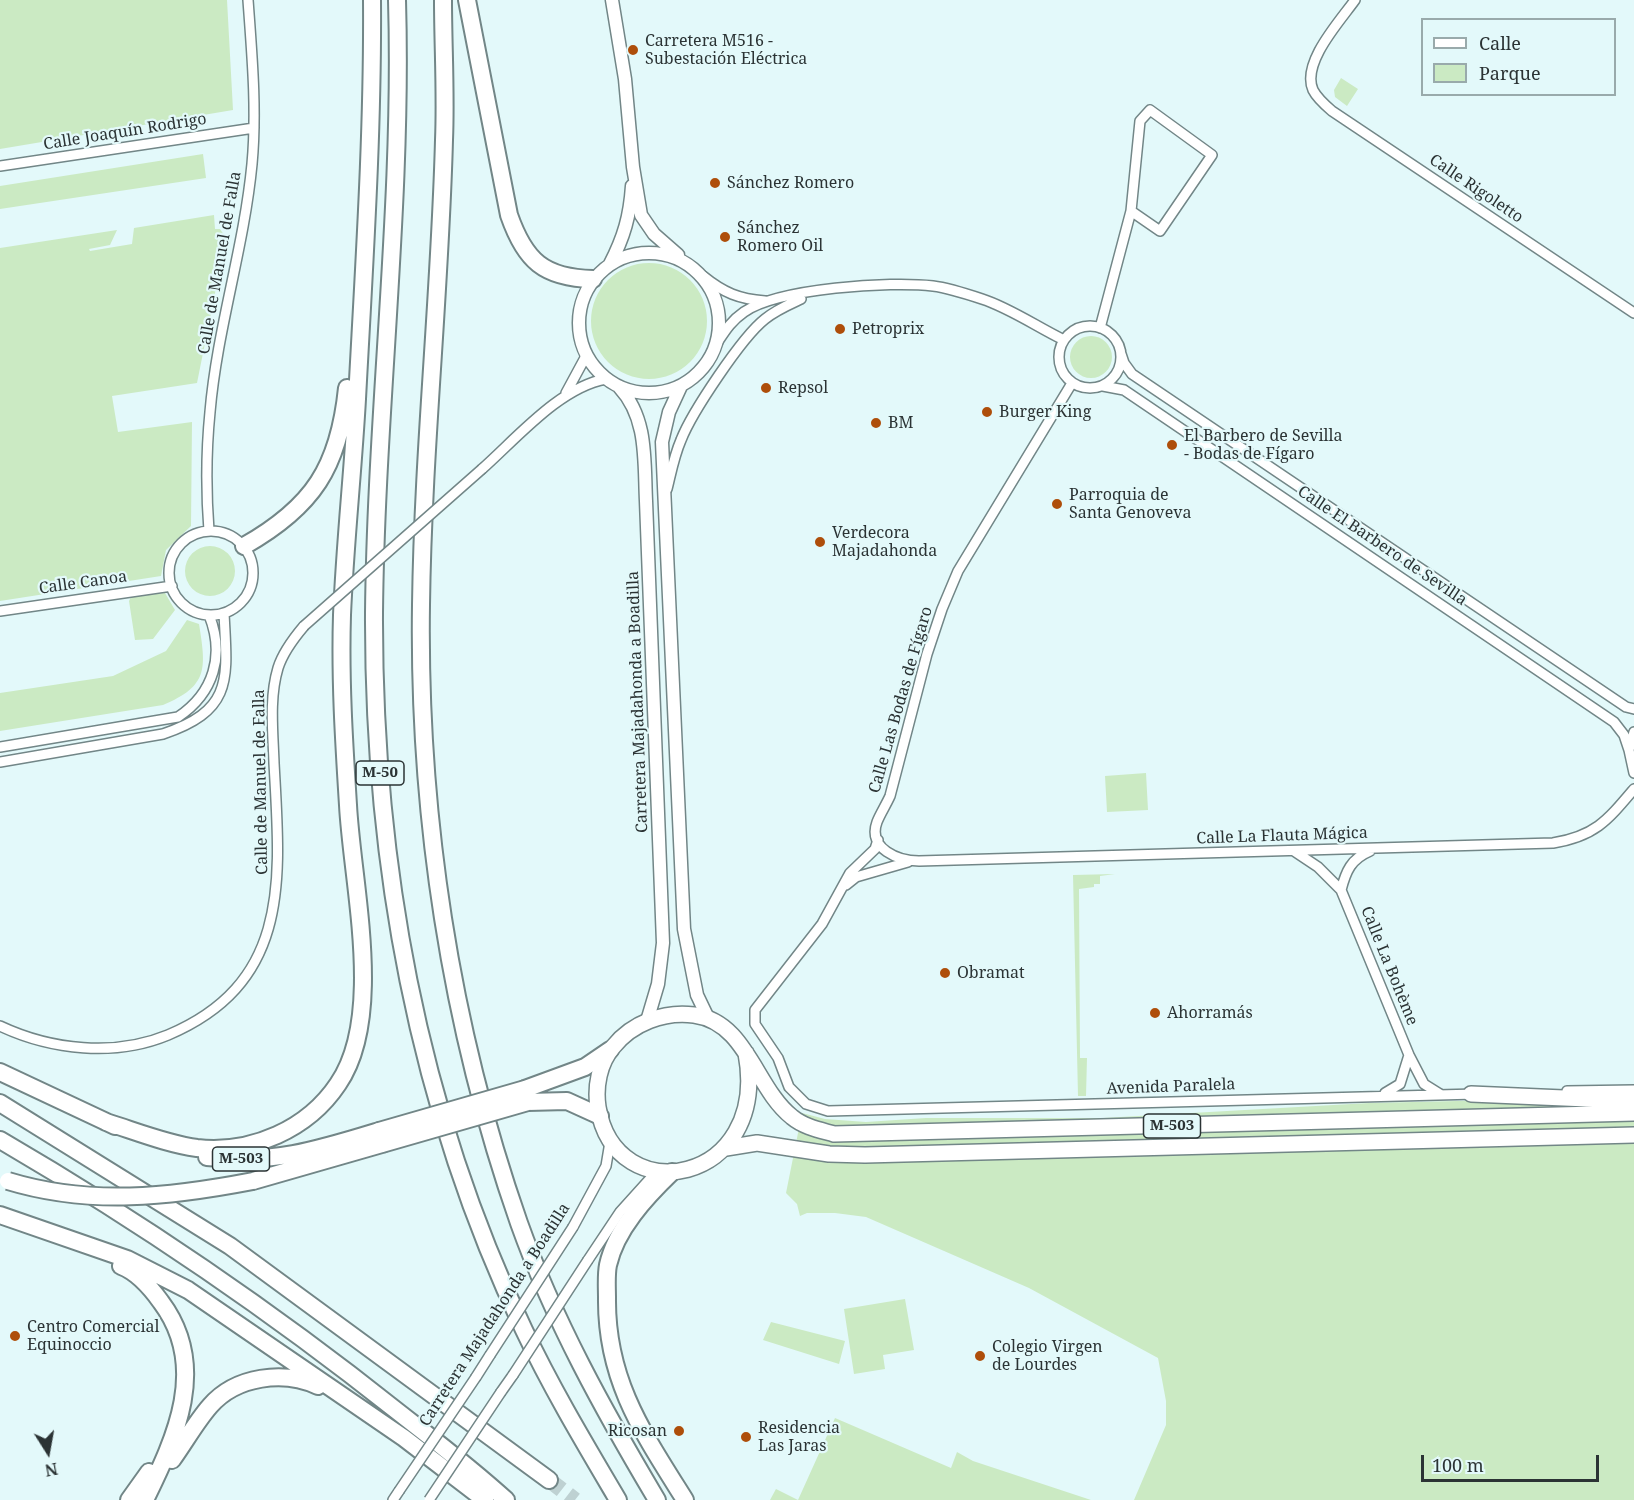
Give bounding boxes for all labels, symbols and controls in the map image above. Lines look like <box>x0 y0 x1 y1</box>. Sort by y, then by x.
legend <box>1421 18 1616 96</box>
place label: Carretera M516 - Subestación Eléctrica <box>645 31 807 69</box>
text: Calle <box>1479 31 1521 55</box>
marker: Carretera M516 - Subestación Eléctrica <box>626 43 640 57</box>
text: Parque <box>1479 61 1541 85</box>
street label: Calle Joaquín Rodrigo <box>42 110 208 154</box>
street label: Calle Rigoletto <box>1425 151 1527 227</box>
street label: Calle de Manuel de Falla <box>194 170 246 356</box>
place label: Sánchez Romero <box>727 173 854 193</box>
marker: Sánchez Romero <box>708 176 722 190</box>
place label: Sánchez Romero Oil <box>737 218 823 256</box>
marker: Sánchez Romero Oil <box>718 230 732 244</box>
place label: Petroprix <box>852 319 924 339</box>
marker: Petroprix <box>833 322 847 336</box>
place label: Repsol <box>778 378 828 398</box>
marker: Repsol <box>759 381 773 395</box>
place label: Burger King <box>999 402 1091 422</box>
marker: Burger King <box>980 405 994 419</box>
place label: BM <box>888 413 913 433</box>
marker: BM <box>869 416 883 430</box>
place label: El Barbero de Sevilla - Bodas de Fígaro <box>1184 426 1343 464</box>
marker: El Barbero de Sevilla - Bodas de Fígaro <box>1165 438 1179 452</box>
street label: Calle El Barbero de Sevilla <box>1294 482 1470 610</box>
place label: Parroquia de Santa Genoveva <box>1069 485 1191 523</box>
marker: Parroquia de Santa Genoveva <box>1050 497 1064 511</box>
place label: Verdecora Majadahonda <box>832 523 937 561</box>
marker: Verdecora Majadahonda <box>813 535 827 549</box>
street label: Calle Canoa <box>38 567 128 599</box>
street label: Carretera Majadahonda a Boadilla <box>624 571 652 833</box>
street label: Calle Las Bodas de Fígaro <box>865 604 937 796</box>
street label: Calle de Manuel de Falla <box>250 689 272 875</box>
road number: M-50 <box>356 761 404 785</box>
street label: Calle La Flauta Mágica <box>1196 823 1368 849</box>
street label: Calle La Bohème <box>1356 904 1422 1028</box>
place label: Obramat <box>957 963 1025 983</box>
marker: Obramat <box>938 966 952 980</box>
place label: Ahorramás <box>1167 1003 1253 1023</box>
marker: Ahorramás <box>1148 1006 1162 1020</box>
street label: Avenida Paralela <box>1106 1075 1236 1099</box>
road number: M-503 <box>1144 1114 1200 1138</box>
road number: M-503 <box>212 1147 270 1171</box>
street label: Carretera Majadahonda a Boadilla <box>416 1200 574 1430</box>
place label: Centro Comercial Equinoccio <box>27 1317 159 1355</box>
marker: Centro Comercial Equinoccio <box>8 1329 22 1343</box>
place label: Colegio Virgen de Lourdes <box>992 1337 1103 1375</box>
marker: Colegio Virgen de Lourdes <box>973 1349 987 1363</box>
place label: Residencia Las Jaras <box>758 1418 840 1456</box>
place label: Ricosan <box>608 1421 667 1441</box>
north arrow <box>18 1422 78 1482</box>
marker: Ricosan <box>672 1424 686 1438</box>
marker: Residencia Las Jaras <box>739 1430 753 1444</box>
scale bar <box>1424 1443 1602 1481</box>
text: 100 m <box>1432 1453 1484 1477</box>
text: N <box>43 1458 60 1482</box>

